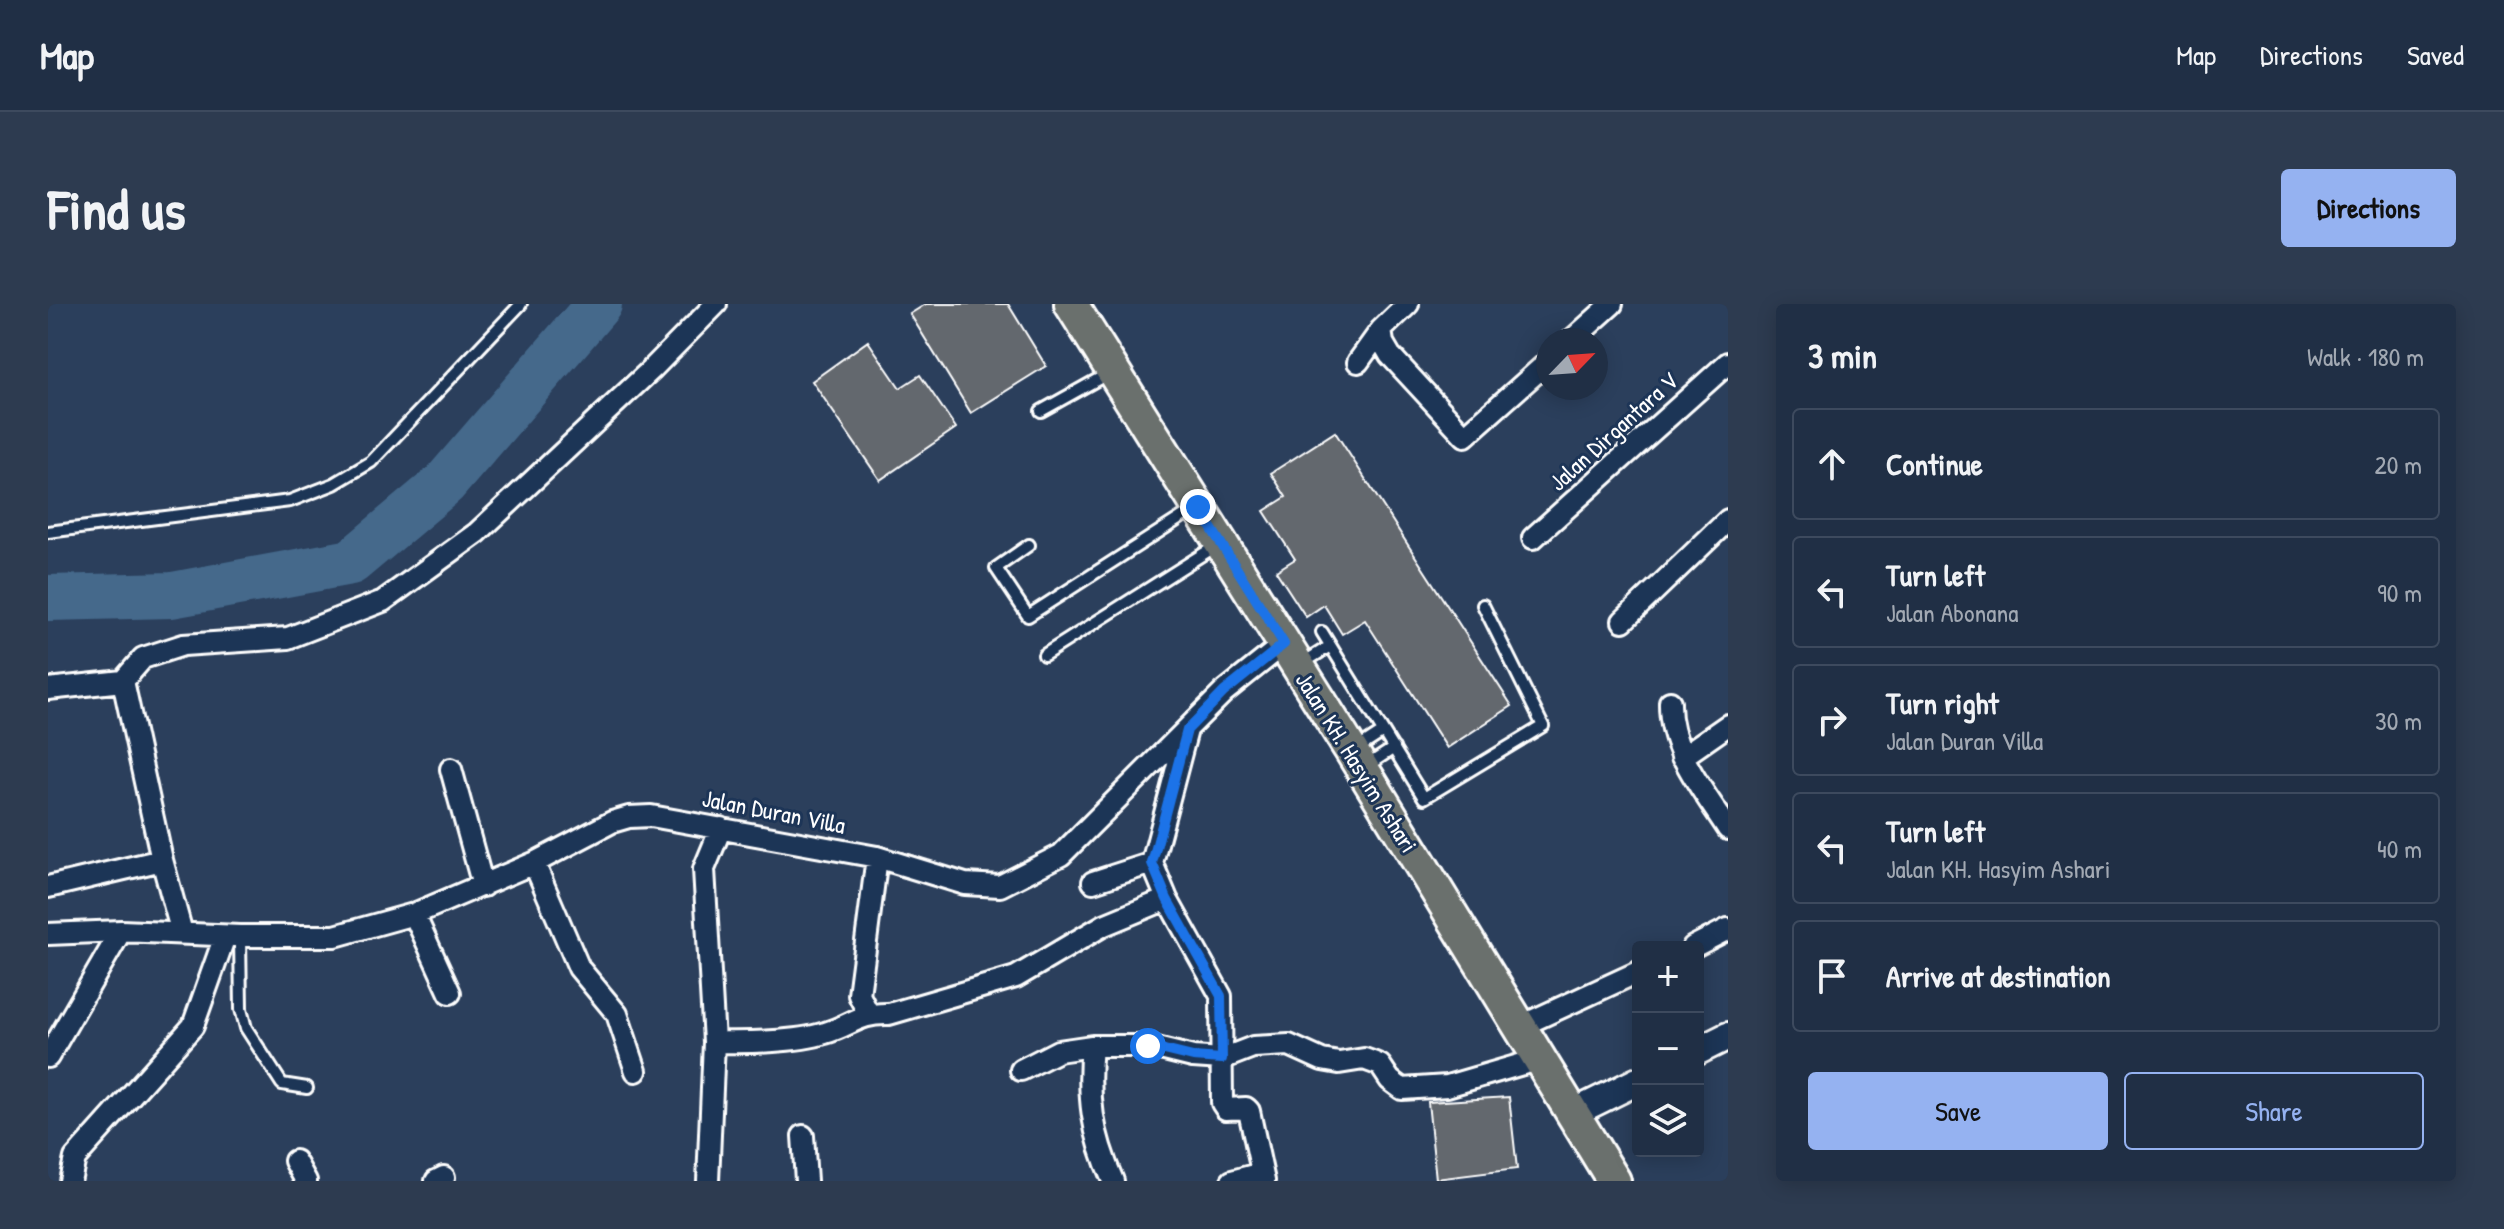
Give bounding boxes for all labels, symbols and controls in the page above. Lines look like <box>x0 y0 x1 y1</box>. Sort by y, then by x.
text: Map <box>40 29 94 81</box>
text: Map <box>2176 36 2216 74</box>
text: Directions <box>2260 36 2363 74</box>
text: Saved <box>2407 36 2464 74</box>
button: Directions <box>2281 169 2456 247</box>
text: Find us <box>48 171 186 246</box>
north arrow <box>1536 328 1608 400</box>
text: 3 min <box>1808 333 1877 379</box>
text: Walk · 180 m <box>2307 339 2424 374</box>
street label: Jalan Dirgantara V <box>1542 364 1685 497</box>
icon: ahead <box>1810 442 1854 486</box>
text: Continue <box>1886 444 1983 484</box>
text: 20 m <box>2375 447 2422 482</box>
route end <box>1180 489 1216 525</box>
text: Turn left <box>1886 555 1985 595</box>
icon: left <box>1810 570 1854 614</box>
text: 90 m <box>2377 575 2422 610</box>
text: Jalan Abonana <box>1886 595 2018 630</box>
street label: Jalan KH. Hasyim Ashari <box>1289 666 1425 858</box>
text: Turn right <box>1886 683 1999 723</box>
icon: right <box>1810 698 1854 742</box>
text: 30 m <box>2375 703 2422 738</box>
text: Jalan Duran Villa <box>1886 723 2043 758</box>
street label: Jalan Duran Villa <box>700 781 848 841</box>
text: Turn left <box>1886 811 1985 851</box>
icon: left <box>1810 826 1854 870</box>
text: 40 m <box>2377 831 2422 866</box>
text: Jalan KH. Hasyim Ashari <box>1886 851 2110 886</box>
map controls <box>1632 941 1704 1157</box>
button: + <box>1632 941 1704 1013</box>
icon: arrive <box>1810 954 1854 998</box>
text: Arrive at destination <box>1886 956 2111 996</box>
button: − <box>1632 1013 1704 1085</box>
route start <box>1130 1028 1166 1064</box>
button: Save <box>1808 1072 2108 1150</box>
button: Share <box>2124 1072 2424 1150</box>
button: layers <box>1632 1085 1704 1157</box>

